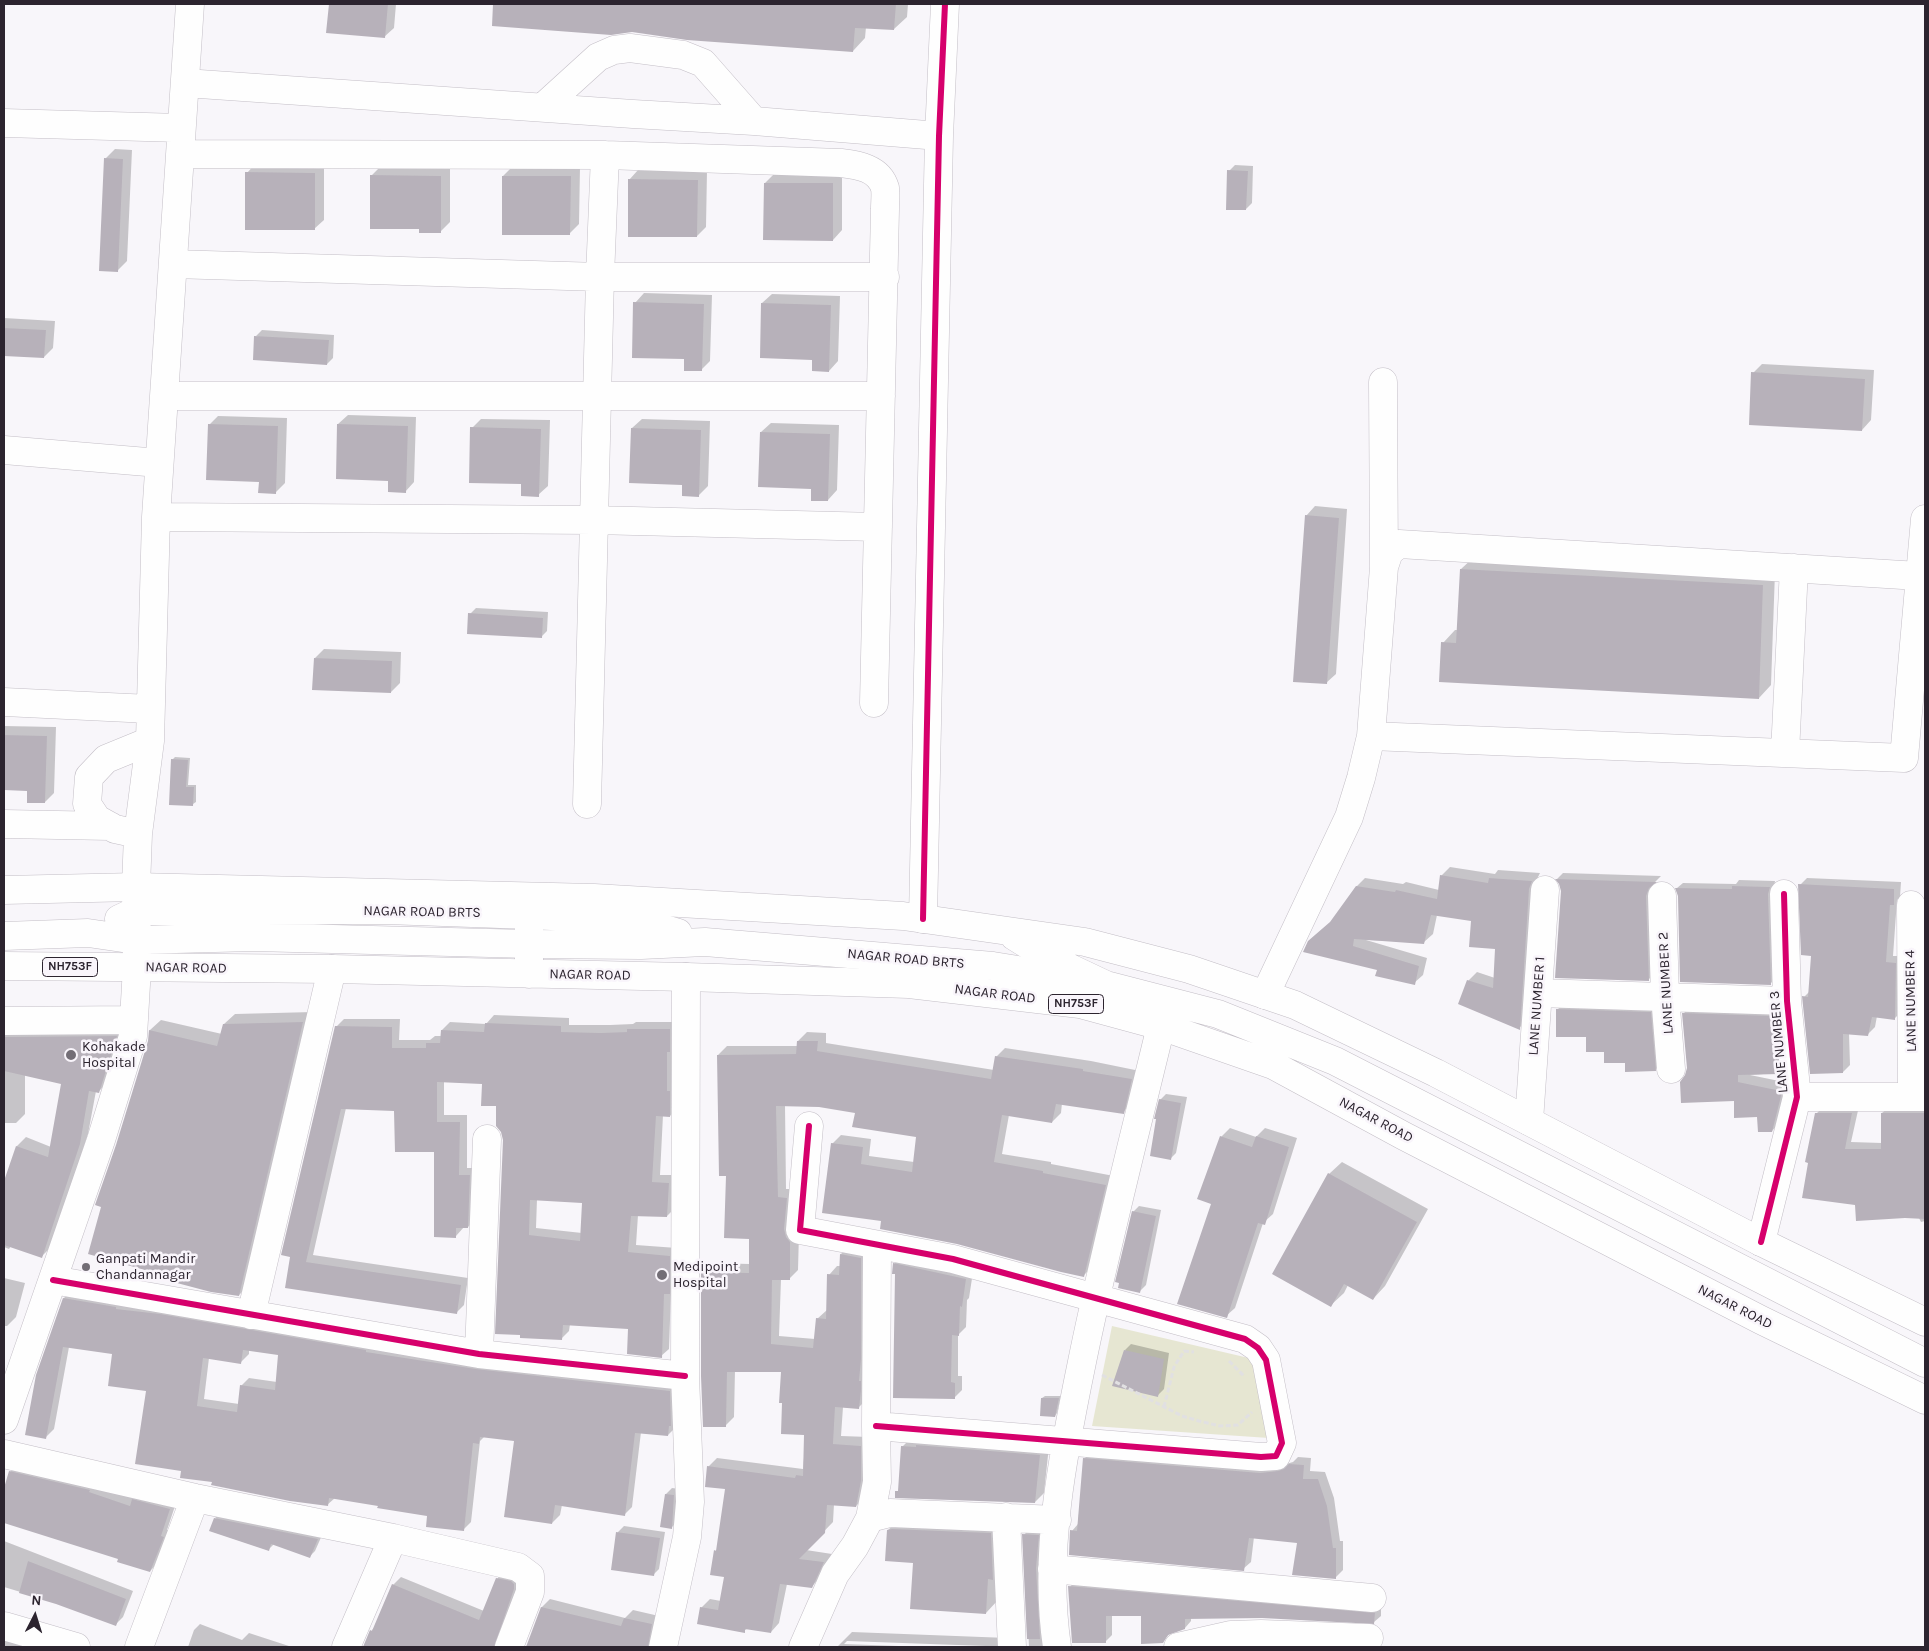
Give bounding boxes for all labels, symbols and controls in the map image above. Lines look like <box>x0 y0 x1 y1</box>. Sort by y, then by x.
street label: NAGAR ROAD BRTS <box>363 903 481 921</box>
street label: LANE NUMBER 2 <box>1655 931 1677 1035</box>
street label: NAGAR ROAD BRTS <box>847 946 965 972</box>
street label: LANE NUMBER 4 <box>1902 950 1920 1052</box>
street label: LANE NUMBER 1 <box>1525 956 1549 1056</box>
road number: NH753F <box>42 958 98 976</box>
street label: NAGAR ROAD <box>145 959 227 977</box>
street label: NAGAR ROAD <box>549 966 631 984</box>
street label: NAGAR ROAD <box>954 981 1036 1007</box>
street label: LANE NUMBER 3 <box>1766 990 1792 1094</box>
road number: NH753F <box>1048 994 1104 1014</box>
place label: Kohakade Hospital <box>82 1039 145 1072</box>
marker: Kohakade Hospital <box>64 1048 78 1062</box>
street label: NAGAR ROAD <box>1336 1093 1416 1147</box>
place label: Ganpati Mandir Chandannagar <box>96 1251 195 1284</box>
place label: Medipoint Hospital <box>673 1259 738 1292</box>
marker: Ganpati Mandir Chandannagar <box>80 1261 92 1273</box>
marker: Medipoint Hospital <box>655 1268 669 1282</box>
street label: NAGAR ROAD <box>1695 1281 1775 1333</box>
north arrow <box>10 1591 60 1641</box>
text: N <box>31 1592 42 1609</box>

